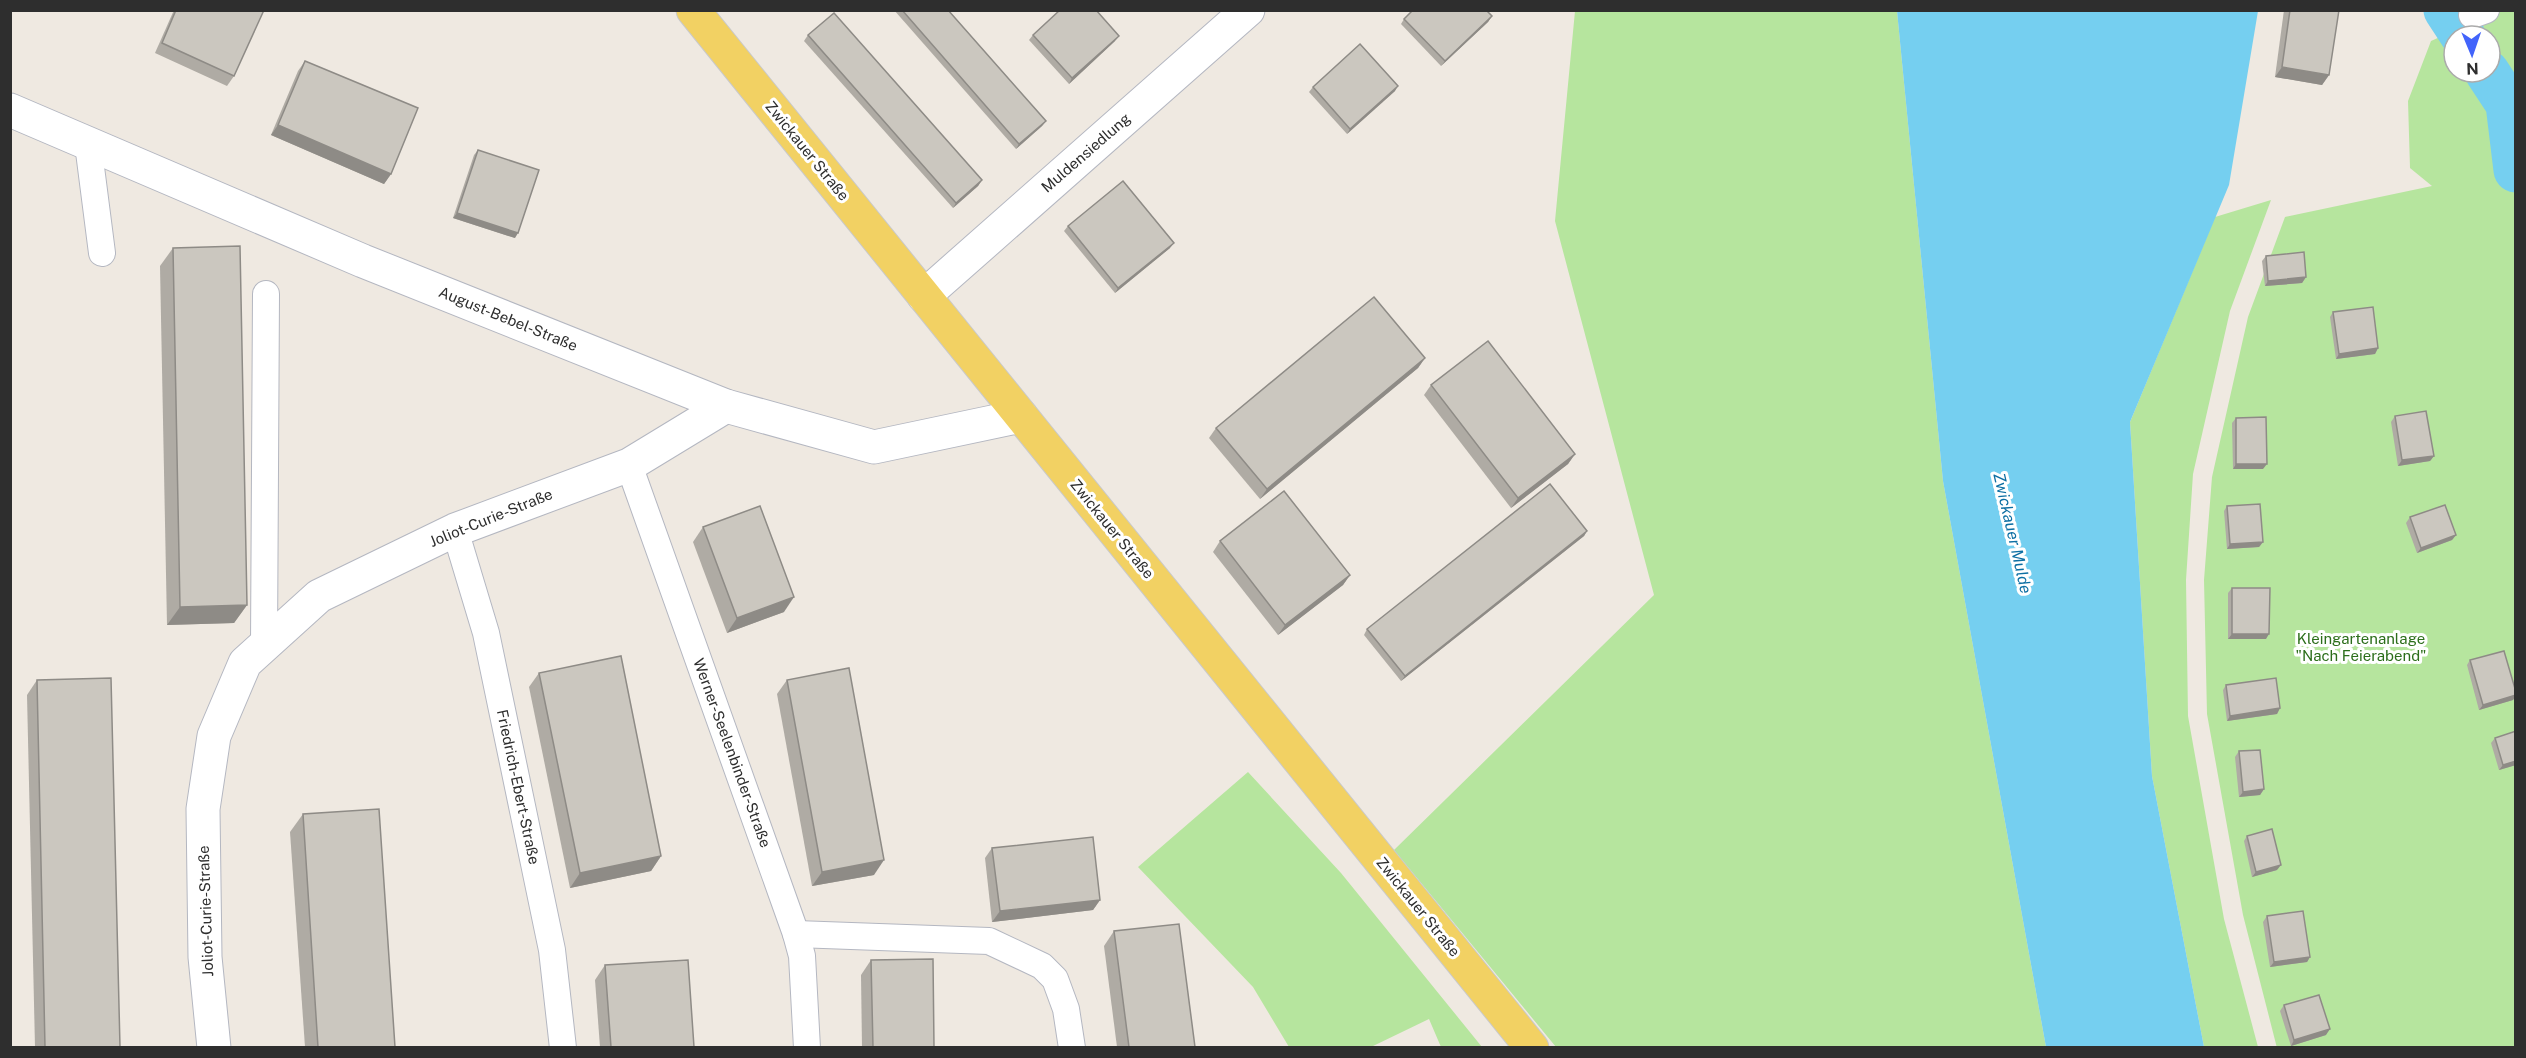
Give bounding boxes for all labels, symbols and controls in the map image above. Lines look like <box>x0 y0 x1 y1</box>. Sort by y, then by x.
north arrow <box>2442 24 2502 84</box>
text: N <box>2466 59 2479 78</box>
street label: Zwickauer Straße <box>762 98 853 204</box>
street label: Muldensiedlung <box>1038 109 1134 196</box>
street label: August-Bebel-Straße <box>436 283 580 354</box>
water label: Zwickauer Mulde <box>1989 471 2036 596</box>
street label: Zwickauer Straße <box>1067 476 1158 582</box>
street label: Joliot-Curie-Straße <box>427 485 555 550</box>
park label: Kleingartenanlage "Nach Feierabend" <box>2296 630 2426 664</box>
street label: Werner-Seelenbinder-Straße <box>690 656 775 850</box>
street label: Friedrich-Ebert-Straße <box>494 708 543 866</box>
street label: Joliot-Curie-Straße <box>195 845 216 977</box>
street label: Zwickauer Straße <box>1373 854 1464 960</box>

